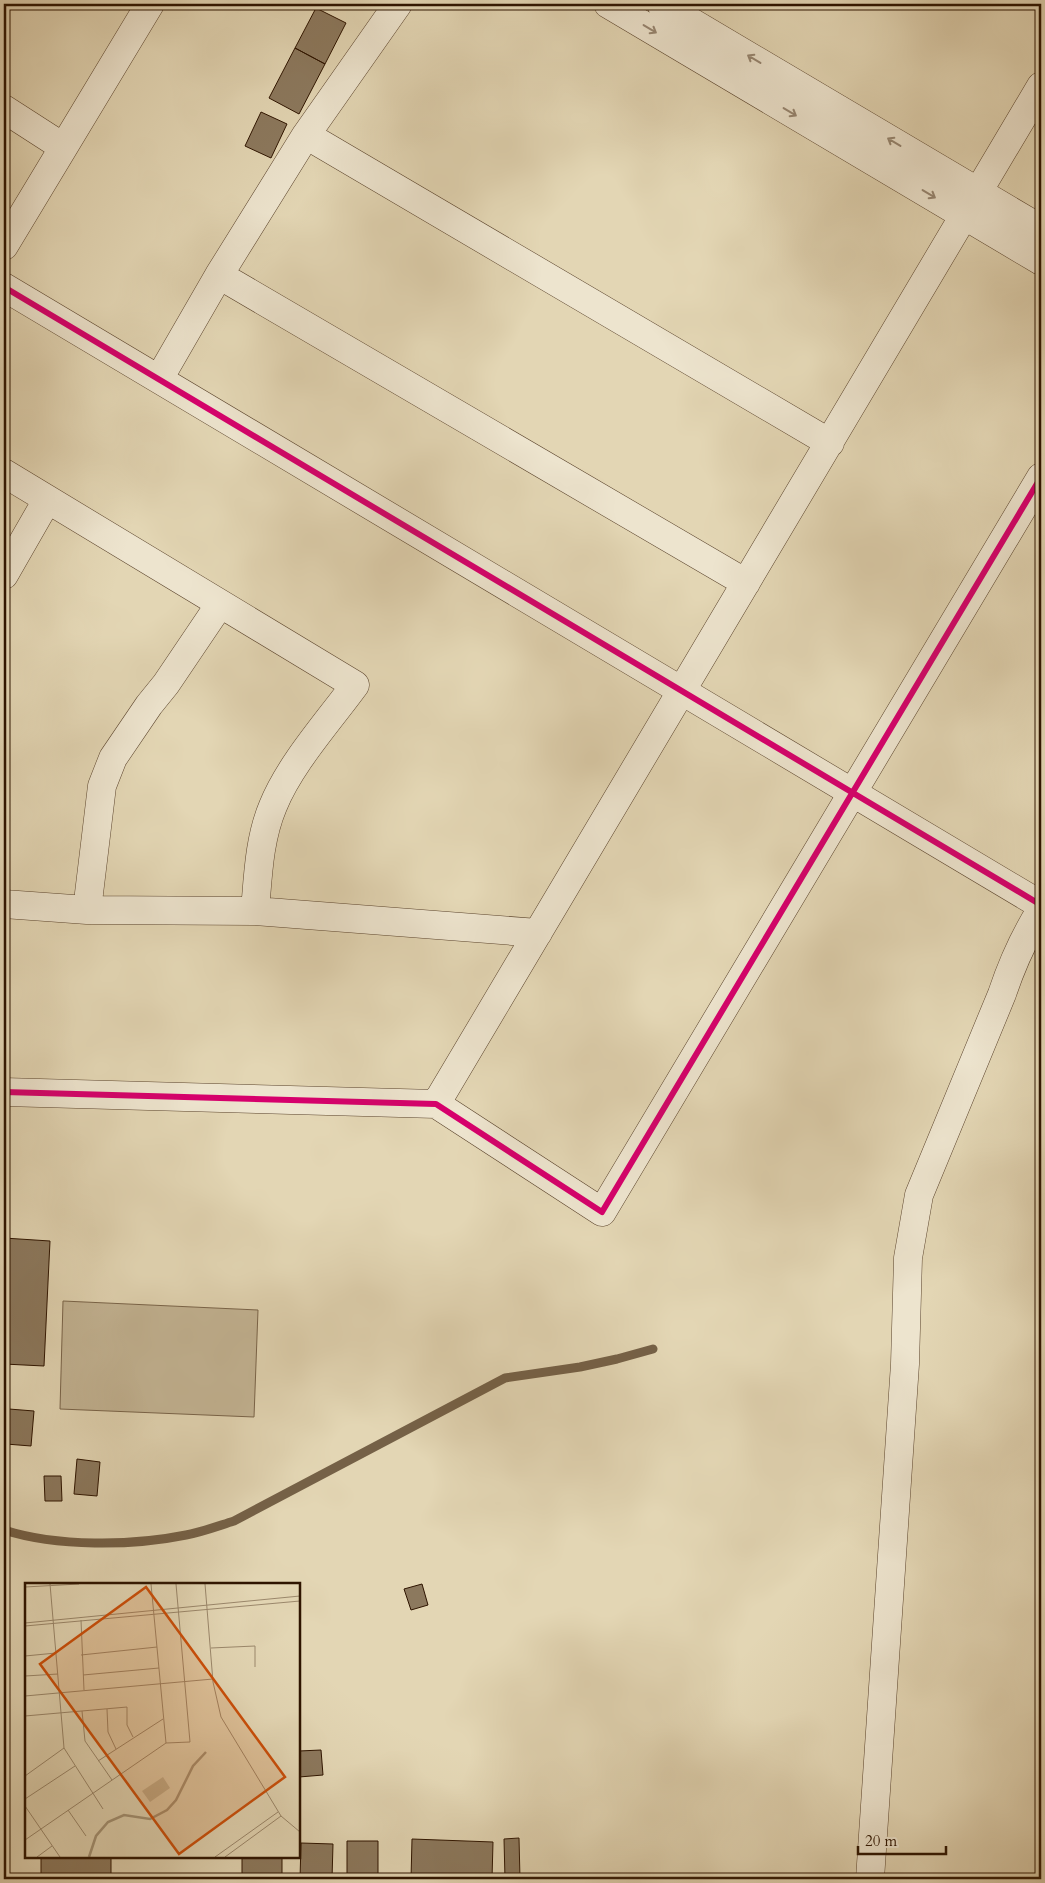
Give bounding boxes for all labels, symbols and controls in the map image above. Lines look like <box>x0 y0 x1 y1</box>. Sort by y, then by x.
one-way arrow <box>642 24 656 34</box>
one-way arrow <box>746 54 761 64</box>
one-way arrow <box>782 107 796 117</box>
one-way arrow <box>887 136 901 146</box>
one-way arrow <box>922 190 936 200</box>
inset map <box>25 1583 300 1858</box>
scale bar <box>858 1823 945 1855</box>
text: 20 m <box>865 1831 897 1851</box>

